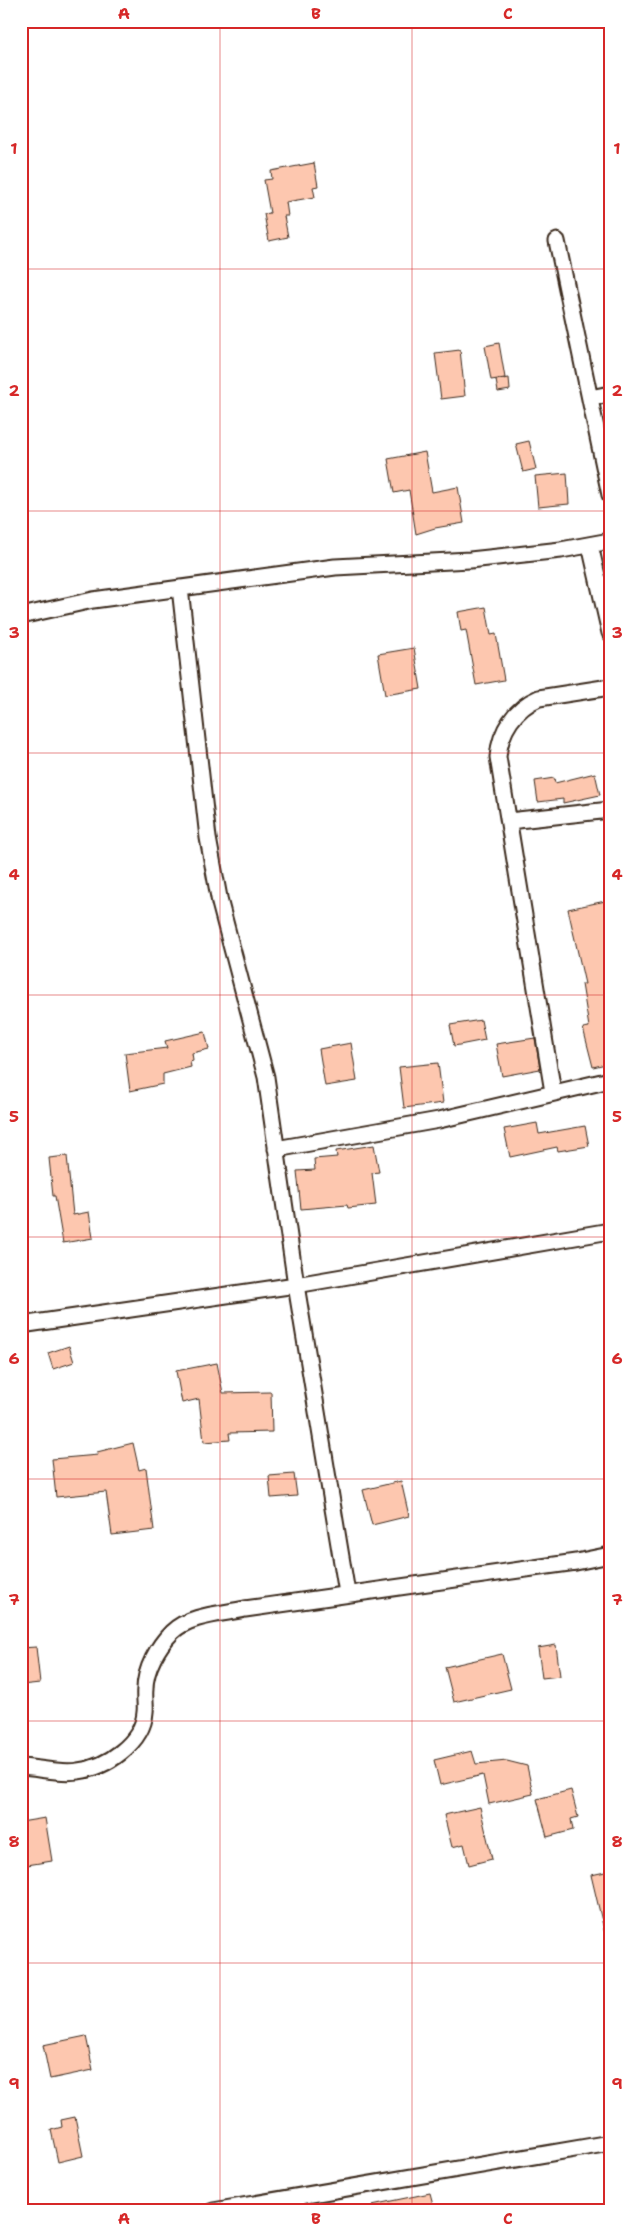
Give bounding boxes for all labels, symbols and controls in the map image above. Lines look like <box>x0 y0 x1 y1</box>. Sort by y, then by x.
text: A <box>118 3 130 24</box>
text: B <box>311 3 321 24</box>
text: C <box>503 3 513 24</box>
text: 1 <box>10 138 18 159</box>
text: 1 <box>613 138 621 159</box>
text: 2 <box>8 380 20 401</box>
text: 2 <box>611 380 623 401</box>
text: 3 <box>8 622 20 643</box>
text: 3 <box>611 622 623 643</box>
text: 4 <box>8 864 20 885</box>
text: 4 <box>611 864 623 885</box>
text: 5 <box>9 1106 19 1127</box>
text: 5 <box>612 1106 622 1127</box>
text: 6 <box>8 1348 20 1369</box>
text: 6 <box>611 1348 623 1369</box>
text: 7 <box>8 1589 20 1610</box>
text: 7 <box>611 1589 623 1610</box>
text: 8 <box>8 1831 20 1852</box>
text: 8 <box>611 1831 623 1852</box>
text: 9 <box>8 2073 20 2094</box>
text: 9 <box>611 2073 623 2094</box>
text: A <box>118 2208 130 2229</box>
text: B <box>311 2208 321 2229</box>
text: C <box>503 2208 513 2229</box>

